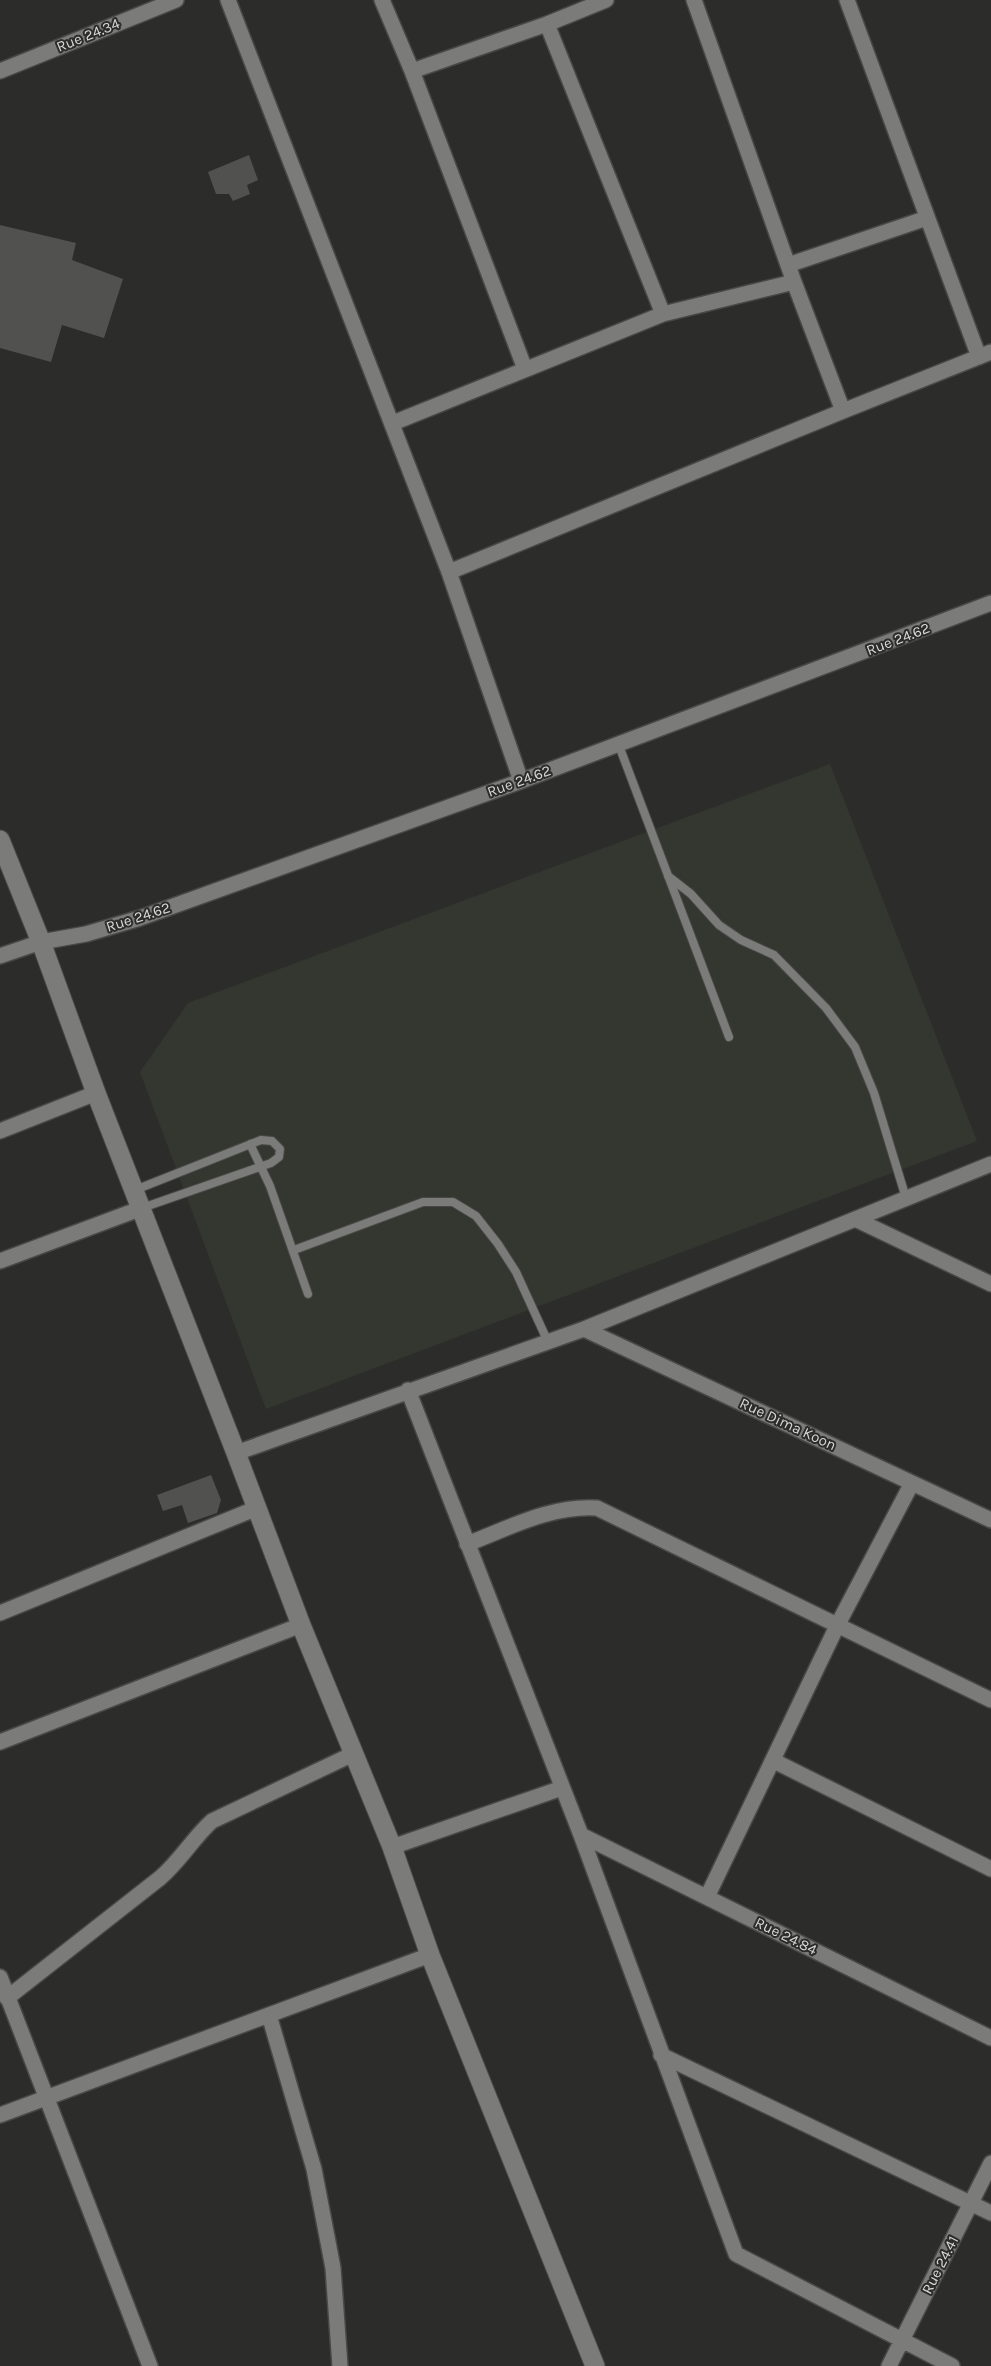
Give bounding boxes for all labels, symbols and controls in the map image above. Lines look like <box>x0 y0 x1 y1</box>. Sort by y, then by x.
street label: Rue 24.34 <box>54 14 123 56</box>
street label: Rue 24.62 <box>864 619 932 659</box>
street label: Rue 24.62 <box>485 761 553 801</box>
street label: Rue 24.62 <box>104 898 172 936</box>
street label: Rue Dima Koon <box>737 1394 839 1454</box>
street label: Rue 24.84 <box>752 1913 821 1959</box>
street label: Rue 24.41 <box>918 2233 962 2297</box>

